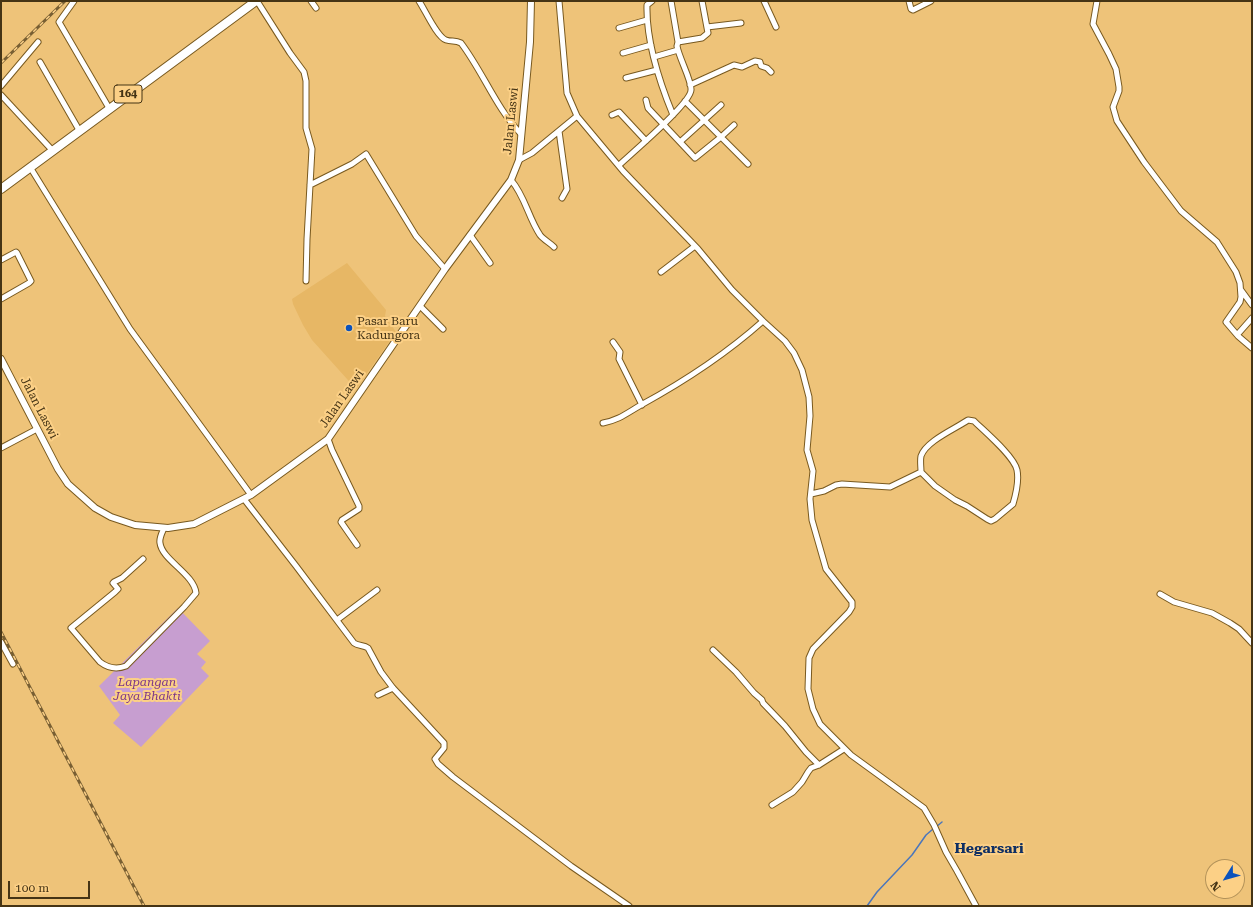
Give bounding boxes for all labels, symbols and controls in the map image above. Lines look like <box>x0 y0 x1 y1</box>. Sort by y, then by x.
road number: 164 <box>114 85 142 103</box>
street label: Jalan Laswi <box>500 87 522 155</box>
place label: Pasar Baru Kadungora <box>357 314 420 342</box>
marker: Pasar Baru Kadungora <box>344 323 354 333</box>
street label: Jalan Laswi <box>317 367 367 431</box>
street label: Jalan Laswi <box>17 375 61 441</box>
park label: Lapangan Jaya Bhakti <box>113 675 181 703</box>
district label: Hegarsari <box>954 841 1024 857</box>
north arrow <box>1205 859 1245 899</box>
scale bar <box>10 873 92 899</box>
text: N <box>1208 879 1224 893</box>
text: 100 m <box>15 881 49 895</box>

